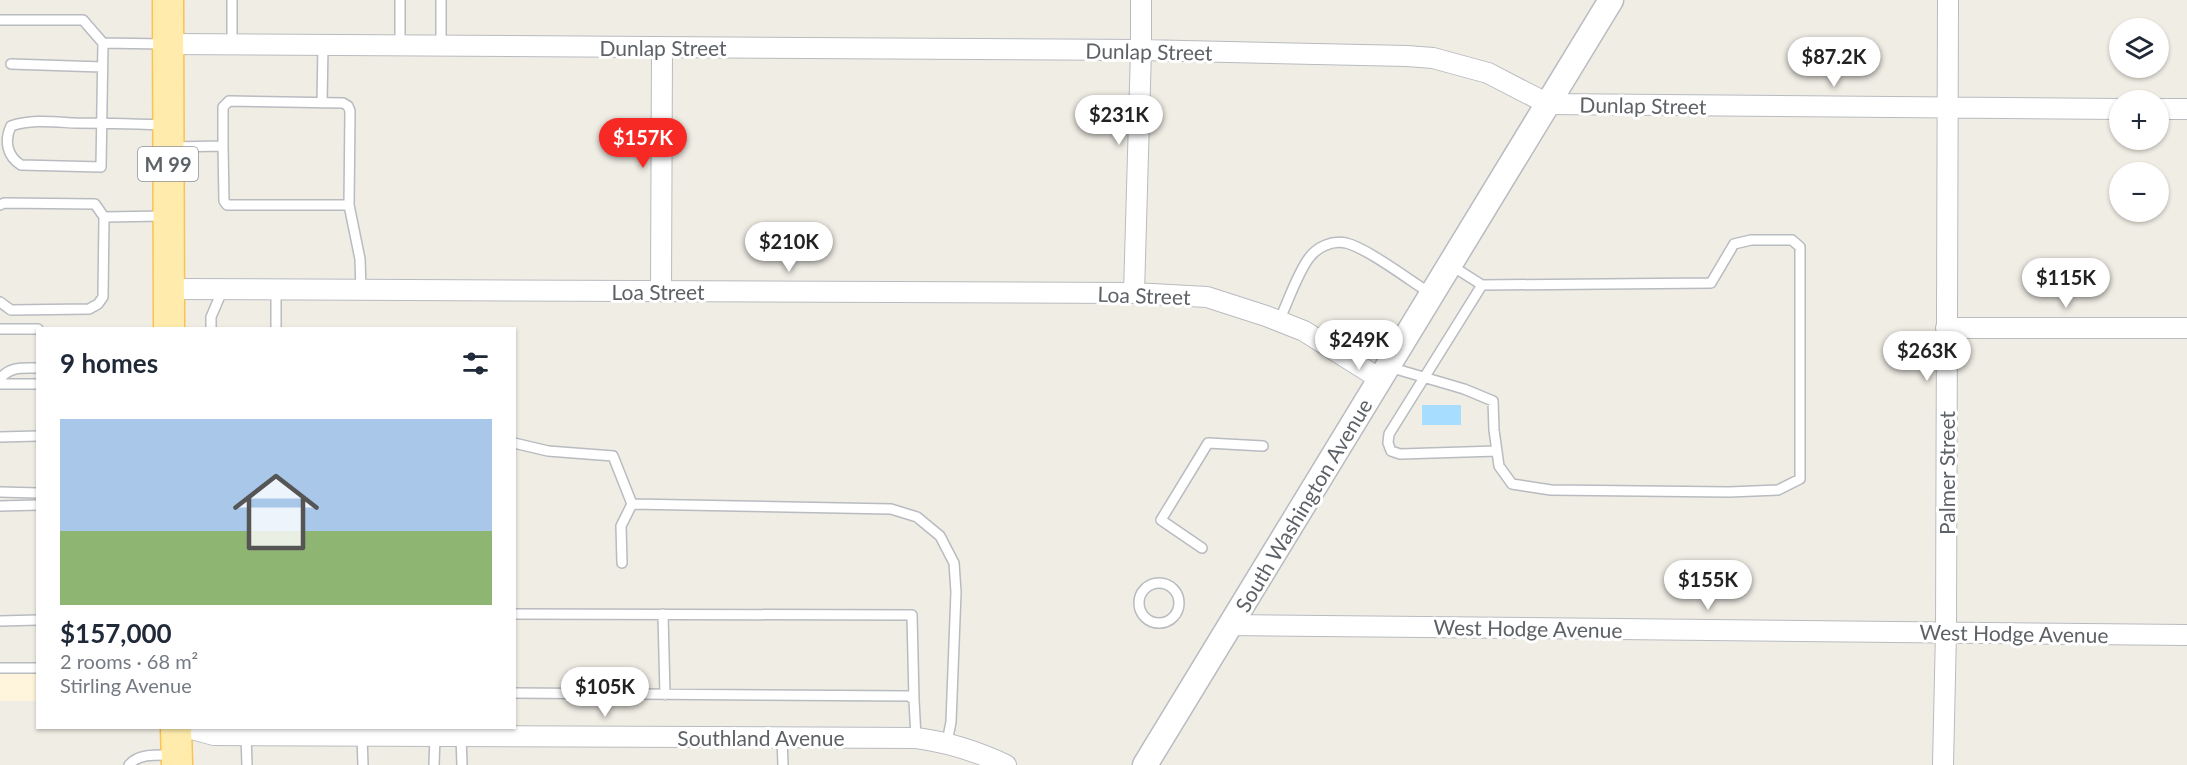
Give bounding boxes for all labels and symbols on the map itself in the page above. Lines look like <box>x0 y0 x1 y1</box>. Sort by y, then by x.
street label: Dunlap Street <box>599 35 727 60</box>
street label: Dunlap Street <box>1085 37 1213 65</box>
pin: $87.2K <box>1785 37 1883 88</box>
street label: Dunlap Street <box>1579 91 1707 119</box>
pin: $231K <box>1077 95 1161 146</box>
pin: $157K <box>601 118 685 169</box>
road number: M 99 <box>138 147 198 181</box>
pin: $210K <box>747 222 831 273</box>
pin: $115K <box>2024 258 2108 309</box>
street label: Loa Street <box>611 279 705 304</box>
street label: Loa Street <box>1097 281 1191 309</box>
pin: $249K <box>1317 320 1401 371</box>
pin: $263K <box>1885 331 1969 382</box>
street label: South Washington Avenue <box>1229 394 1377 616</box>
street label: Palmer Street <box>1934 411 1959 535</box>
pin: $155K <box>1666 560 1750 611</box>
street label: West Hodge Avenue <box>1433 614 1623 642</box>
street label: West Hodge Avenue <box>1919 619 2109 647</box>
pin: $105K <box>563 667 647 718</box>
street label: Southland Avenue <box>677 725 845 750</box>

